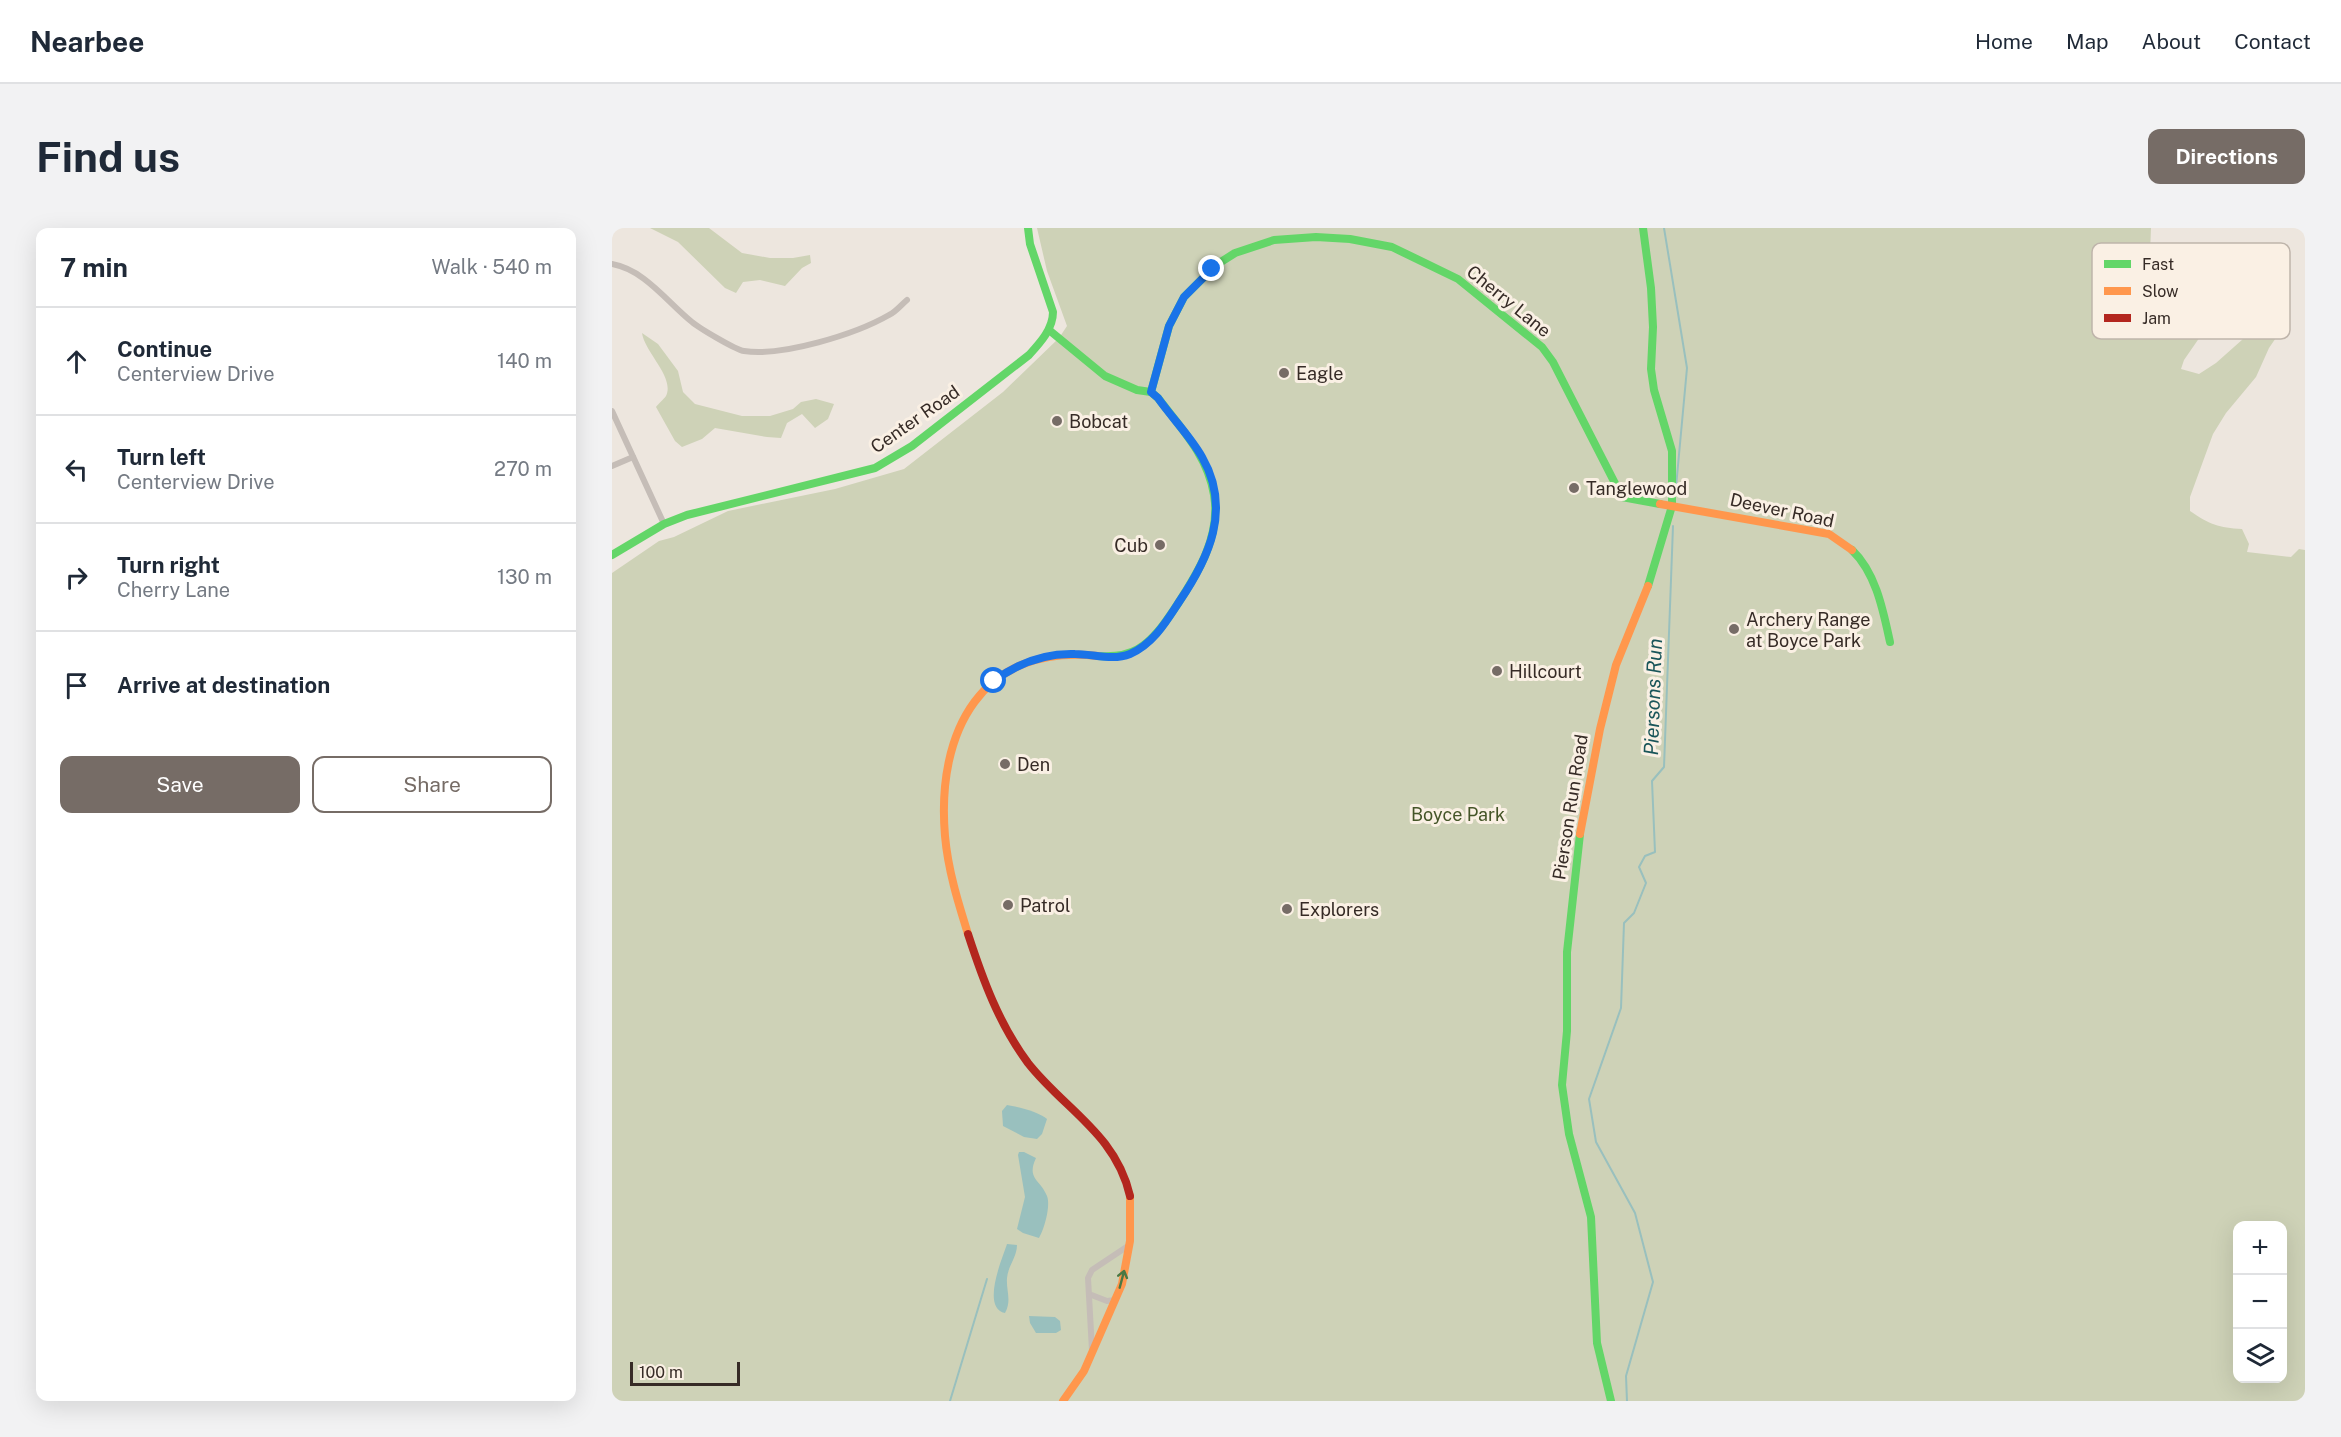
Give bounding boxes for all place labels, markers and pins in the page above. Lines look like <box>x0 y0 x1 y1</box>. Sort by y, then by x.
place label: Eagle <box>1296 363 1343 384</box>
marker: Eagle <box>1277 366 1291 380</box>
place label: Bobcat <box>1069 411 1128 432</box>
marker: Bobcat <box>1050 414 1064 428</box>
place label: Tanglewood <box>1586 478 1687 499</box>
marker: Tanglewood <box>1567 481 1581 495</box>
place label: Cub <box>1114 535 1148 556</box>
marker: Cub <box>1153 538 1167 552</box>
place label: Archery Range at Boyce Park <box>1746 609 1871 651</box>
marker: Archery Range at Boyce Park <box>1727 622 1741 636</box>
place label: Hillcourt <box>1509 661 1582 682</box>
marker: Hillcourt <box>1490 664 1504 678</box>
place label: Den <box>1017 754 1050 775</box>
marker: Den <box>998 757 1012 771</box>
place label: Patrol <box>1020 895 1070 916</box>
marker: Patrol <box>1001 898 1015 912</box>
place label: Explorers <box>1299 899 1379 920</box>
marker: Explorers <box>1280 902 1294 916</box>

